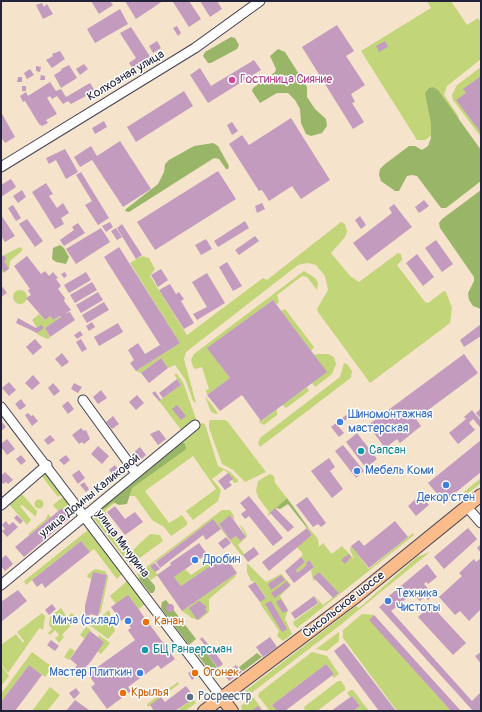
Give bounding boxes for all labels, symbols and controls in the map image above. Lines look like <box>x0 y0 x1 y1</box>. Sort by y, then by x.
street label: Колхозная улица <box>85 47 167 105</box>
place label: Гостиница Сияние <box>240 73 332 87</box>
marker: Гостиница Сияние <box>227 75 237 85</box>
place label: Шиномонтажная мастерская <box>348 408 432 436</box>
marker: Шиномонтажная мастерская <box>335 417 345 427</box>
place label: Сапсан <box>369 444 406 458</box>
marker: Сапсан <box>356 446 366 456</box>
street label: улица Домны Каликовой <box>37 451 143 541</box>
place label: Мебель Коми <box>365 464 433 478</box>
marker: Мебель Коми <box>352 466 362 476</box>
marker: Декор стен <box>441 480 451 490</box>
place label: Декор стен <box>417 491 475 505</box>
street label: улица Мичурина <box>92 508 152 580</box>
place label: Дробин <box>203 553 241 567</box>
marker: Дробин <box>190 555 200 565</box>
street label: Сысольское шоссе <box>300 569 388 641</box>
place label: Техника Чистоты <box>396 587 441 615</box>
marker: Техника Чистоты <box>383 596 393 606</box>
place label: Мича (склад) <box>52 614 120 628</box>
place label: Канан <box>154 615 184 629</box>
marker: Мича (склад) <box>123 616 133 626</box>
marker: Канан <box>141 617 151 627</box>
place label: БЦ Ранверсман <box>153 643 232 657</box>
marker: БЦ Ранверсман <box>140 645 150 655</box>
place label: Мастер Плиткин <box>49 666 132 680</box>
place label: Огонек <box>203 666 239 680</box>
marker: Мастер Плиткин <box>135 668 145 678</box>
marker: Огонек <box>190 668 200 678</box>
place label: Крылья <box>131 686 169 700</box>
marker: Крылья <box>118 688 128 698</box>
place label: Росреестр <box>198 690 252 704</box>
marker: Росреестр <box>185 692 195 702</box>

